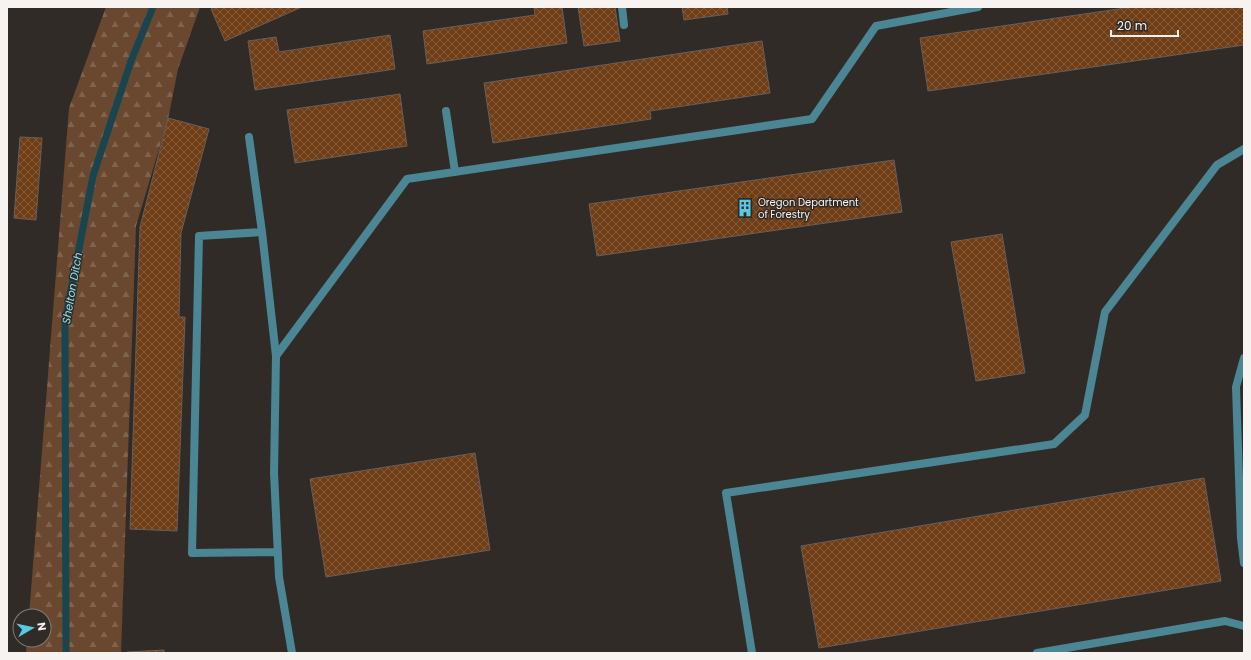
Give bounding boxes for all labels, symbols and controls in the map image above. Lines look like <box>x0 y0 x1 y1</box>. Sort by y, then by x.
scale bar <box>1111 12 1178 38</box>
text: 20 m <box>1117 17 1147 34</box>
place label: Oregon Department of Forestry <box>758 195 859 222</box>
building icon: Oregon Department of Forestry <box>735 198 755 218</box>
water label: Shelton Ditch <box>58 251 86 325</box>
north arrow <box>12 608 52 648</box>
text: N <box>33 621 50 632</box>

